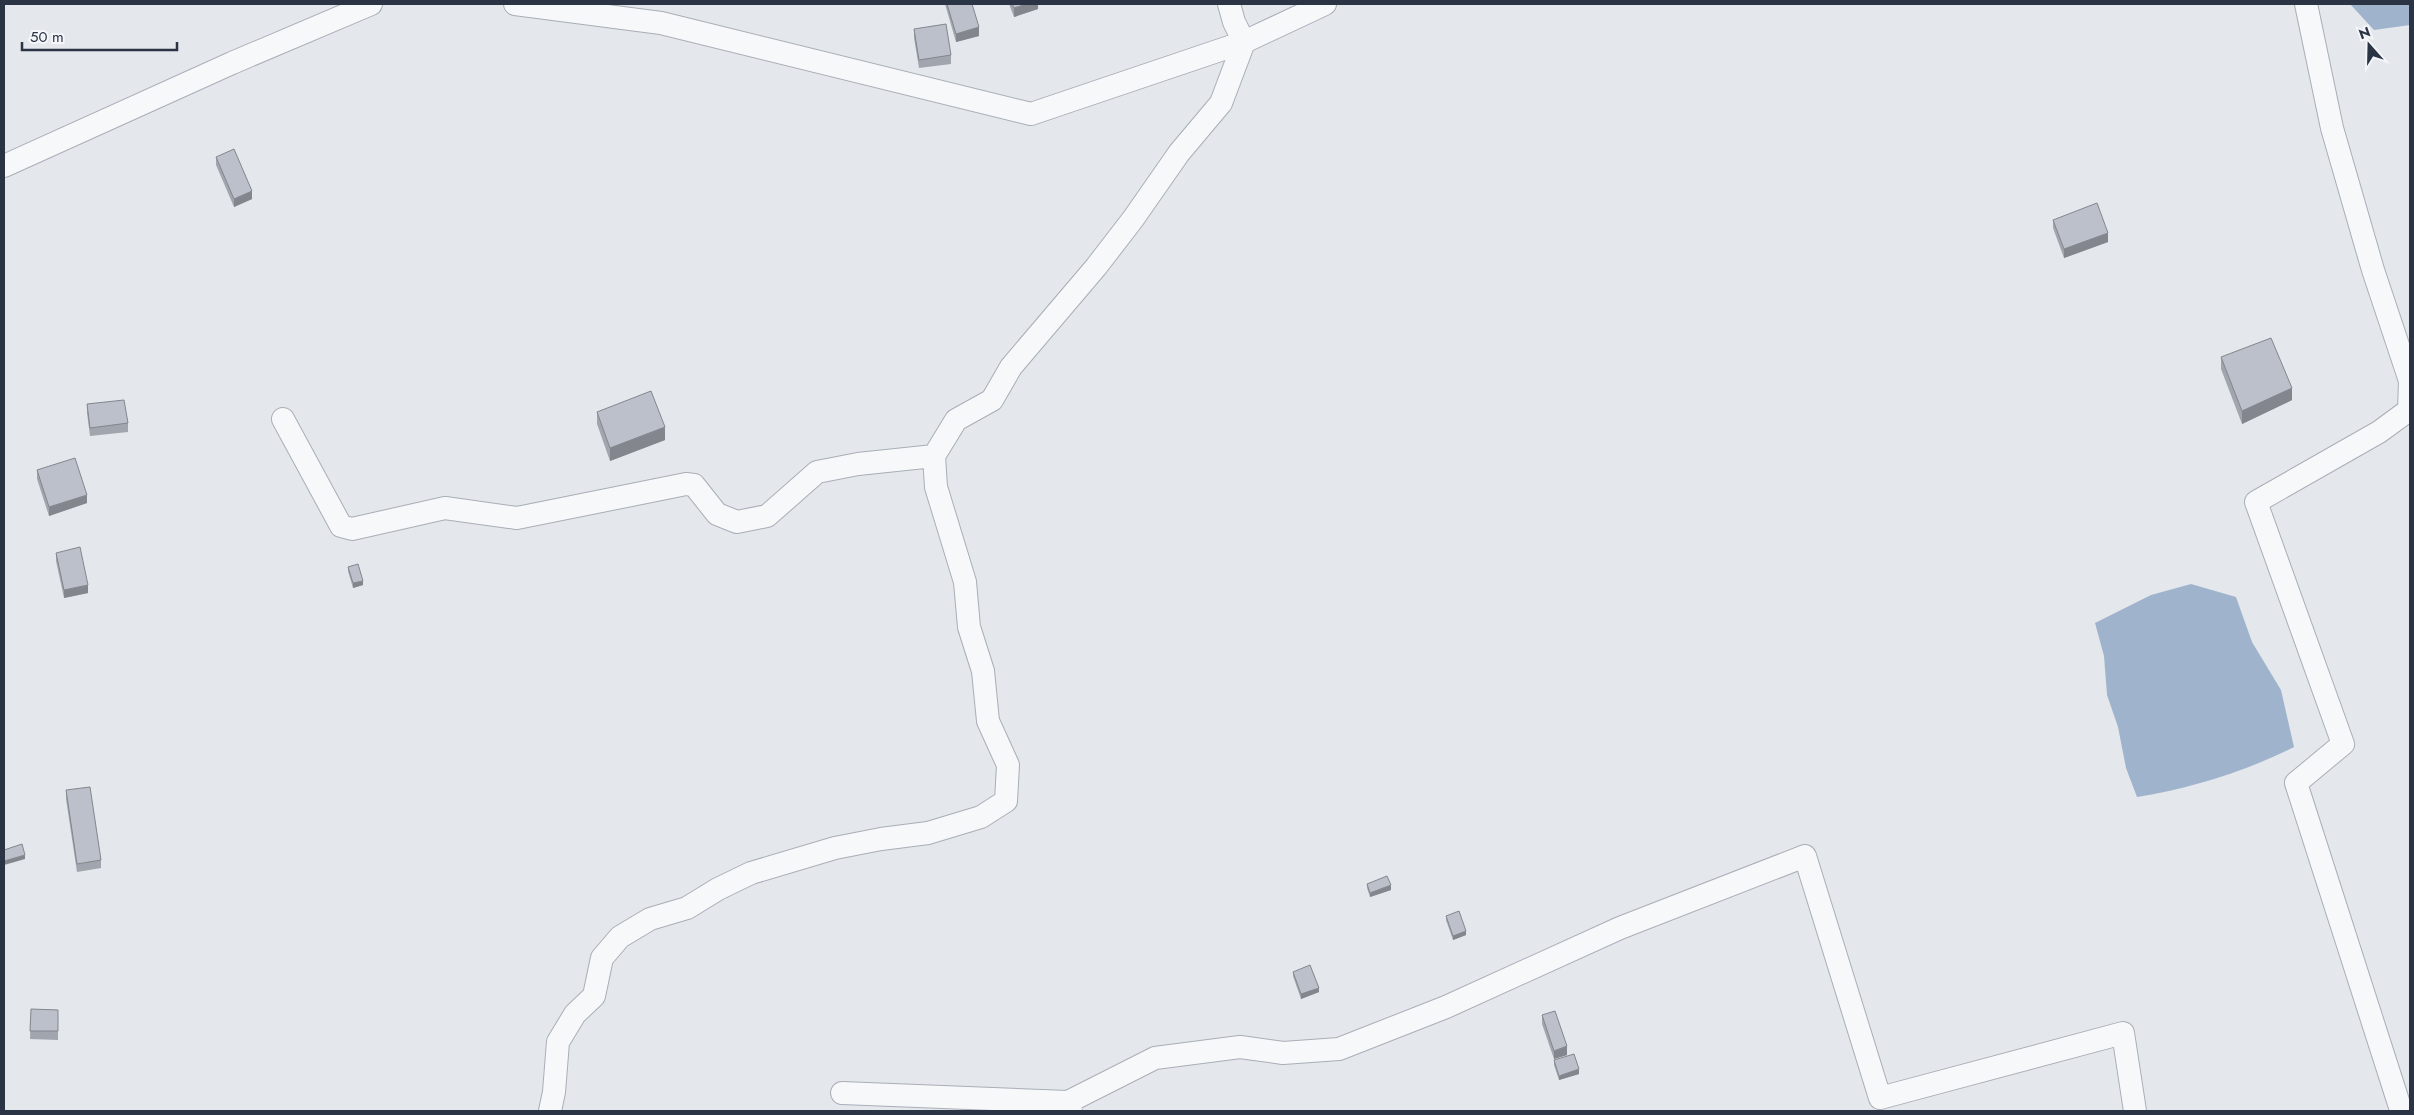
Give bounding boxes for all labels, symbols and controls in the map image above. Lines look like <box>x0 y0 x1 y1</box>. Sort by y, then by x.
scale bar <box>22 20 178 52</box>
north arrow <box>2344 20 2394 70</box>
text: N <box>2356 21 2373 44</box>
text: 50 m <box>30 26 64 48</box>

